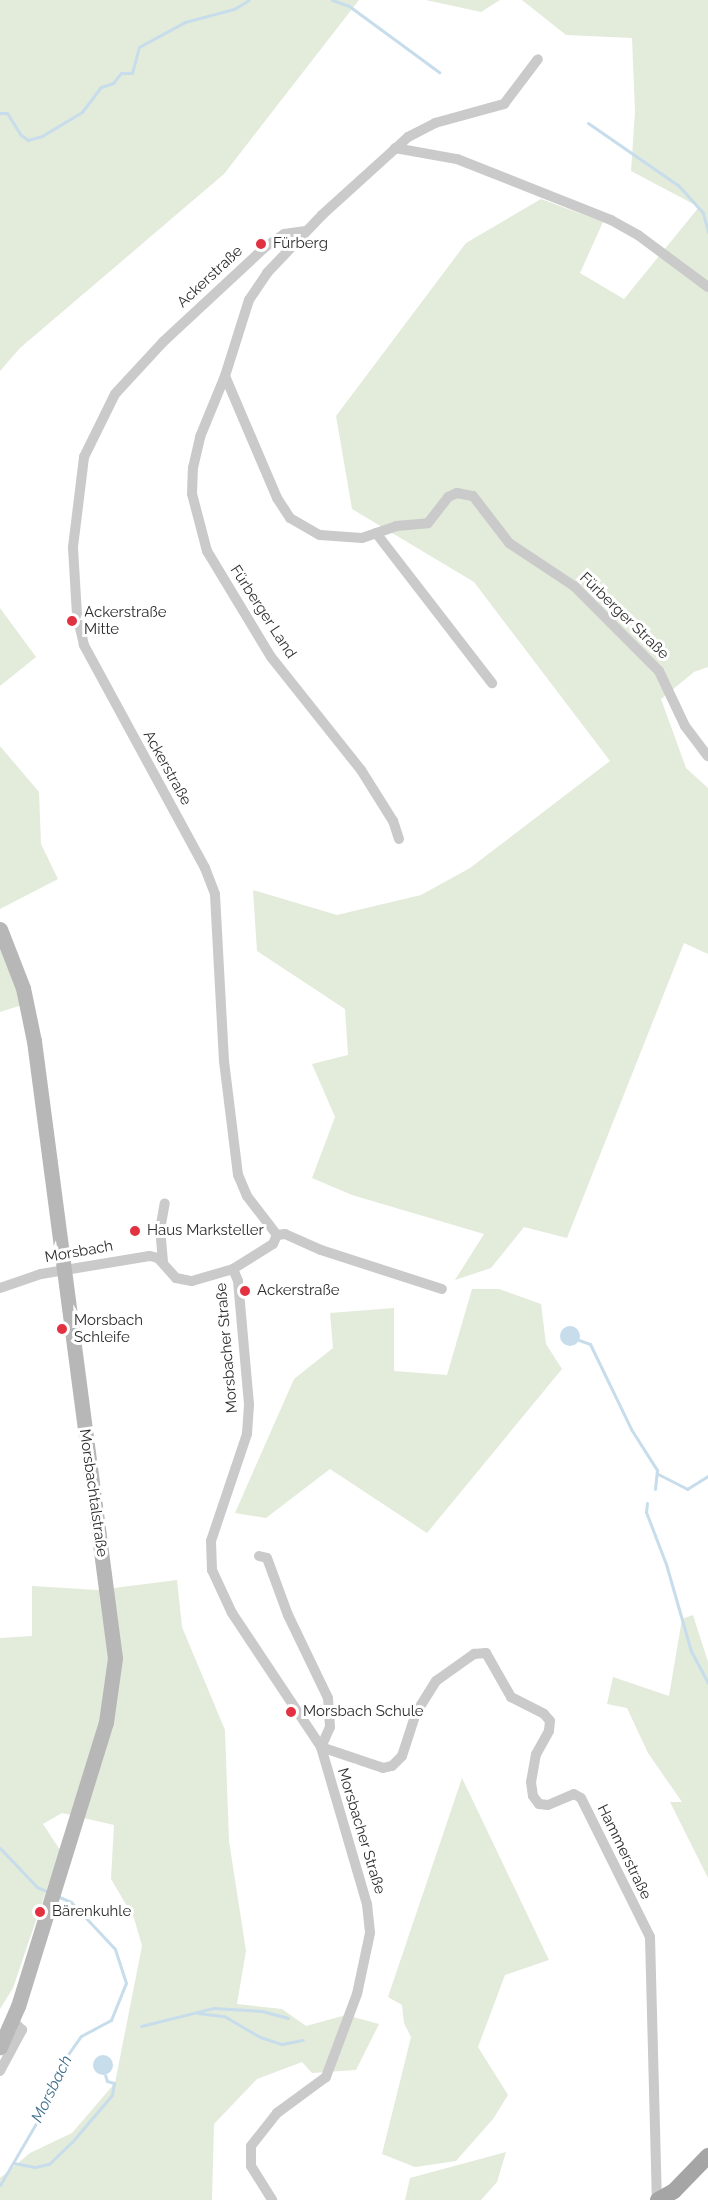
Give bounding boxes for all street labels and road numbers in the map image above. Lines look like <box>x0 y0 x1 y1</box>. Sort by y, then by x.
street label: Ackerstraße <box>174 242 246 312</box>
street label: Fürberger Land <box>226 562 300 662</box>
street label: Fürberger Straße <box>576 569 672 663</box>
street label: Ackerstraße <box>139 728 195 808</box>
street label: Morsbach <box>44 1237 114 1267</box>
street label: Morsbacher Straße <box>212 1282 242 1414</box>
street label: Morsbachtalstraße <box>75 1428 111 1558</box>
street label: Morsbacher Straße <box>333 1766 389 1896</box>
street label: Hammerstraße <box>593 1802 655 1902</box>

